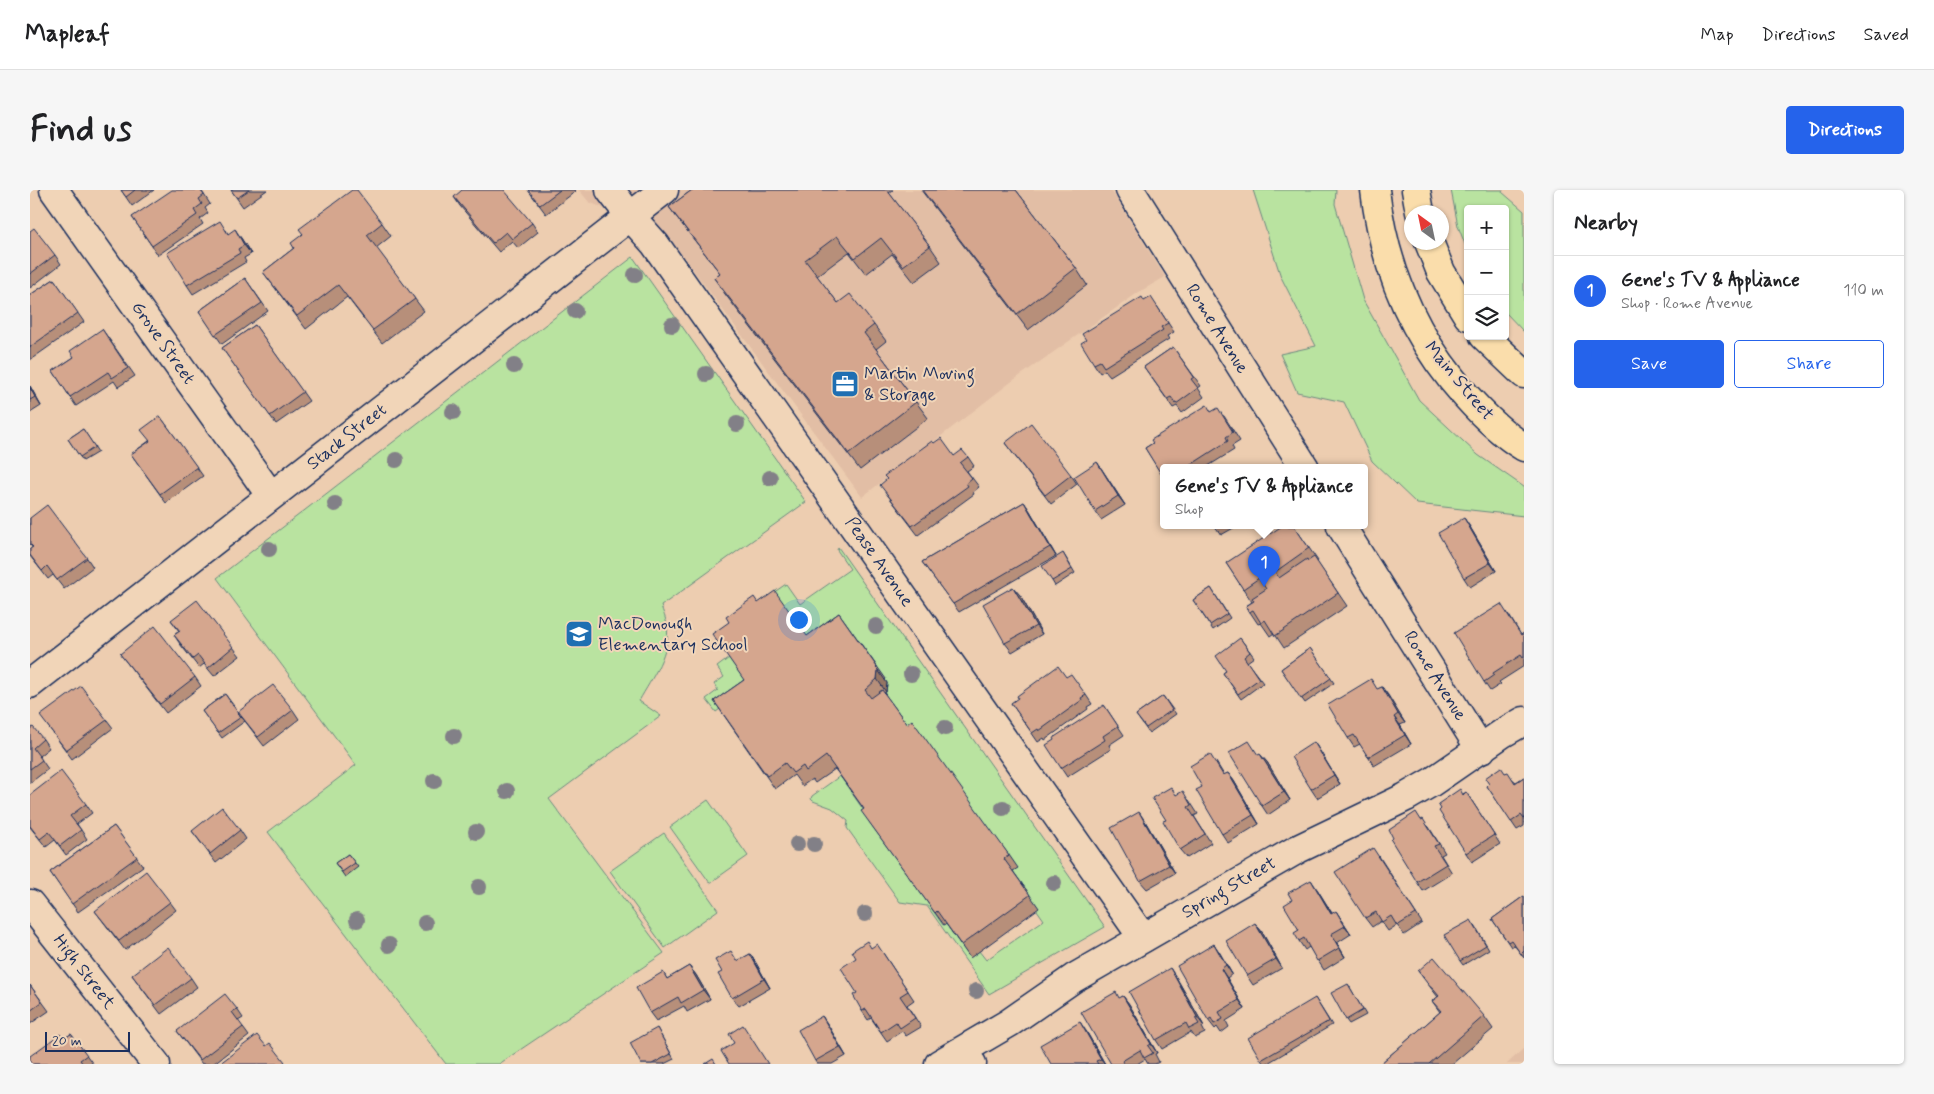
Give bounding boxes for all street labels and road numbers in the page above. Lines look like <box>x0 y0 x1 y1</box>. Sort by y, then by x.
street label: Rome Avenue <box>1180 279 1254 379</box>
street label: Grove Street <box>126 297 201 390</box>
street label: Main Street <box>1419 336 1499 426</box>
street label: Stack Street <box>302 398 392 476</box>
street label: Pease Avenue <box>839 512 919 612</box>
street label: Rome Avenue <box>1398 626 1472 726</box>
street label: Spring Street <box>1177 851 1282 926</box>
street label: High Street <box>46 930 121 1016</box>

